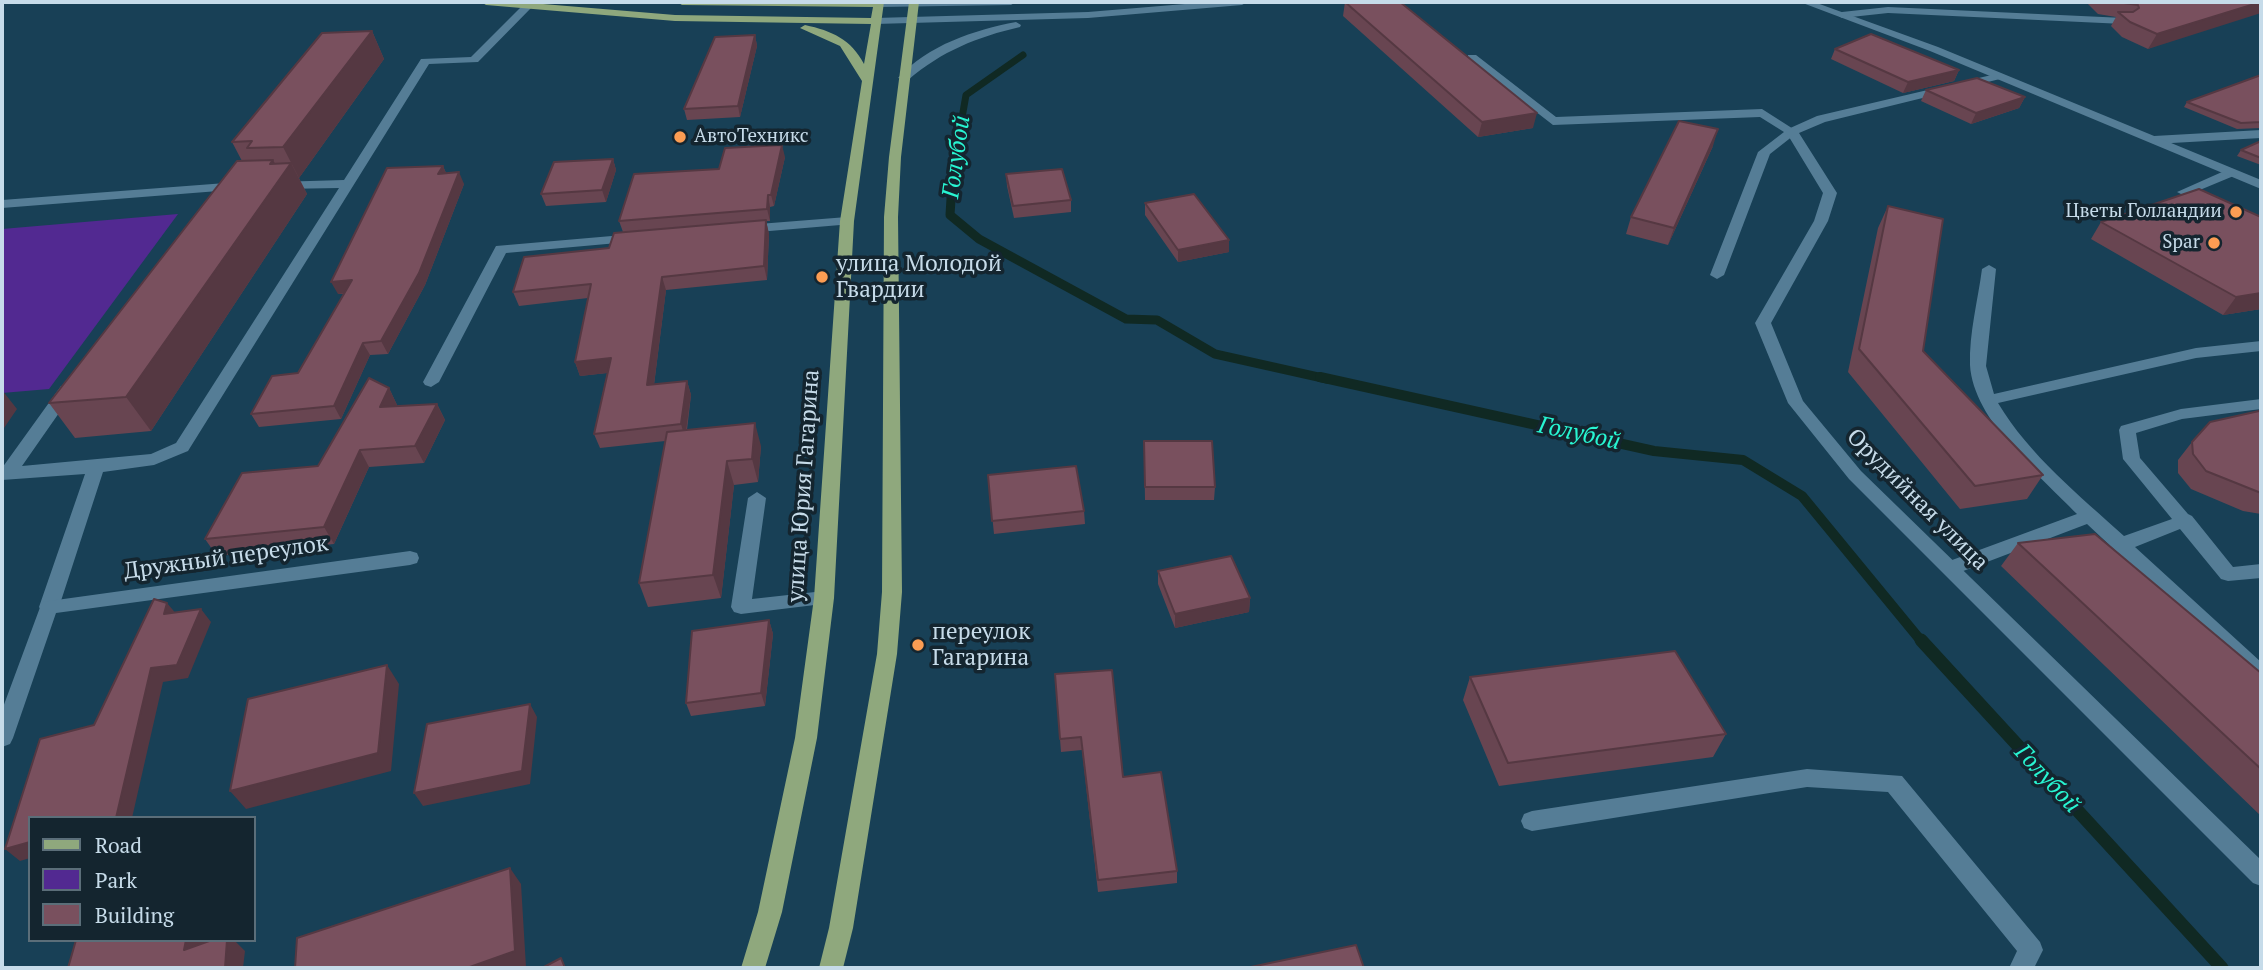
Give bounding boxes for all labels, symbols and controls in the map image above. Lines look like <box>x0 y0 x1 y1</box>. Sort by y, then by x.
water label: Голубой <box>937 114 977 200</box>
place label: АвтоТехникс <box>694 126 809 148</box>
marker: АвтоТехникс <box>672 129 688 145</box>
place label: Цветы Голландии <box>2066 201 2222 223</box>
marker: Цветы Голландии <box>2228 204 2244 220</box>
place label: Spar <box>2162 232 2200 254</box>
marker: Spar <box>2206 235 2222 251</box>
place label: улица Молодой Гвардии <box>836 250 1002 304</box>
marker: улица Молодой Гвардии <box>814 269 830 285</box>
street label: улица Юрия Гагарина <box>782 369 826 603</box>
water label: Голубой <box>1535 411 1623 457</box>
street label: Орудийная улица <box>1840 423 1994 577</box>
street label: Дружный переулок <box>122 530 330 586</box>
place label: переулок Гагарина <box>932 618 1031 672</box>
marker: переулок Гагарина <box>910 637 926 653</box>
water label: Голубой <box>2008 739 2086 819</box>
legend <box>28 816 256 942</box>
text: Road <box>95 831 142 859</box>
text: Park <box>95 866 137 894</box>
text: Building <box>95 901 174 929</box>

